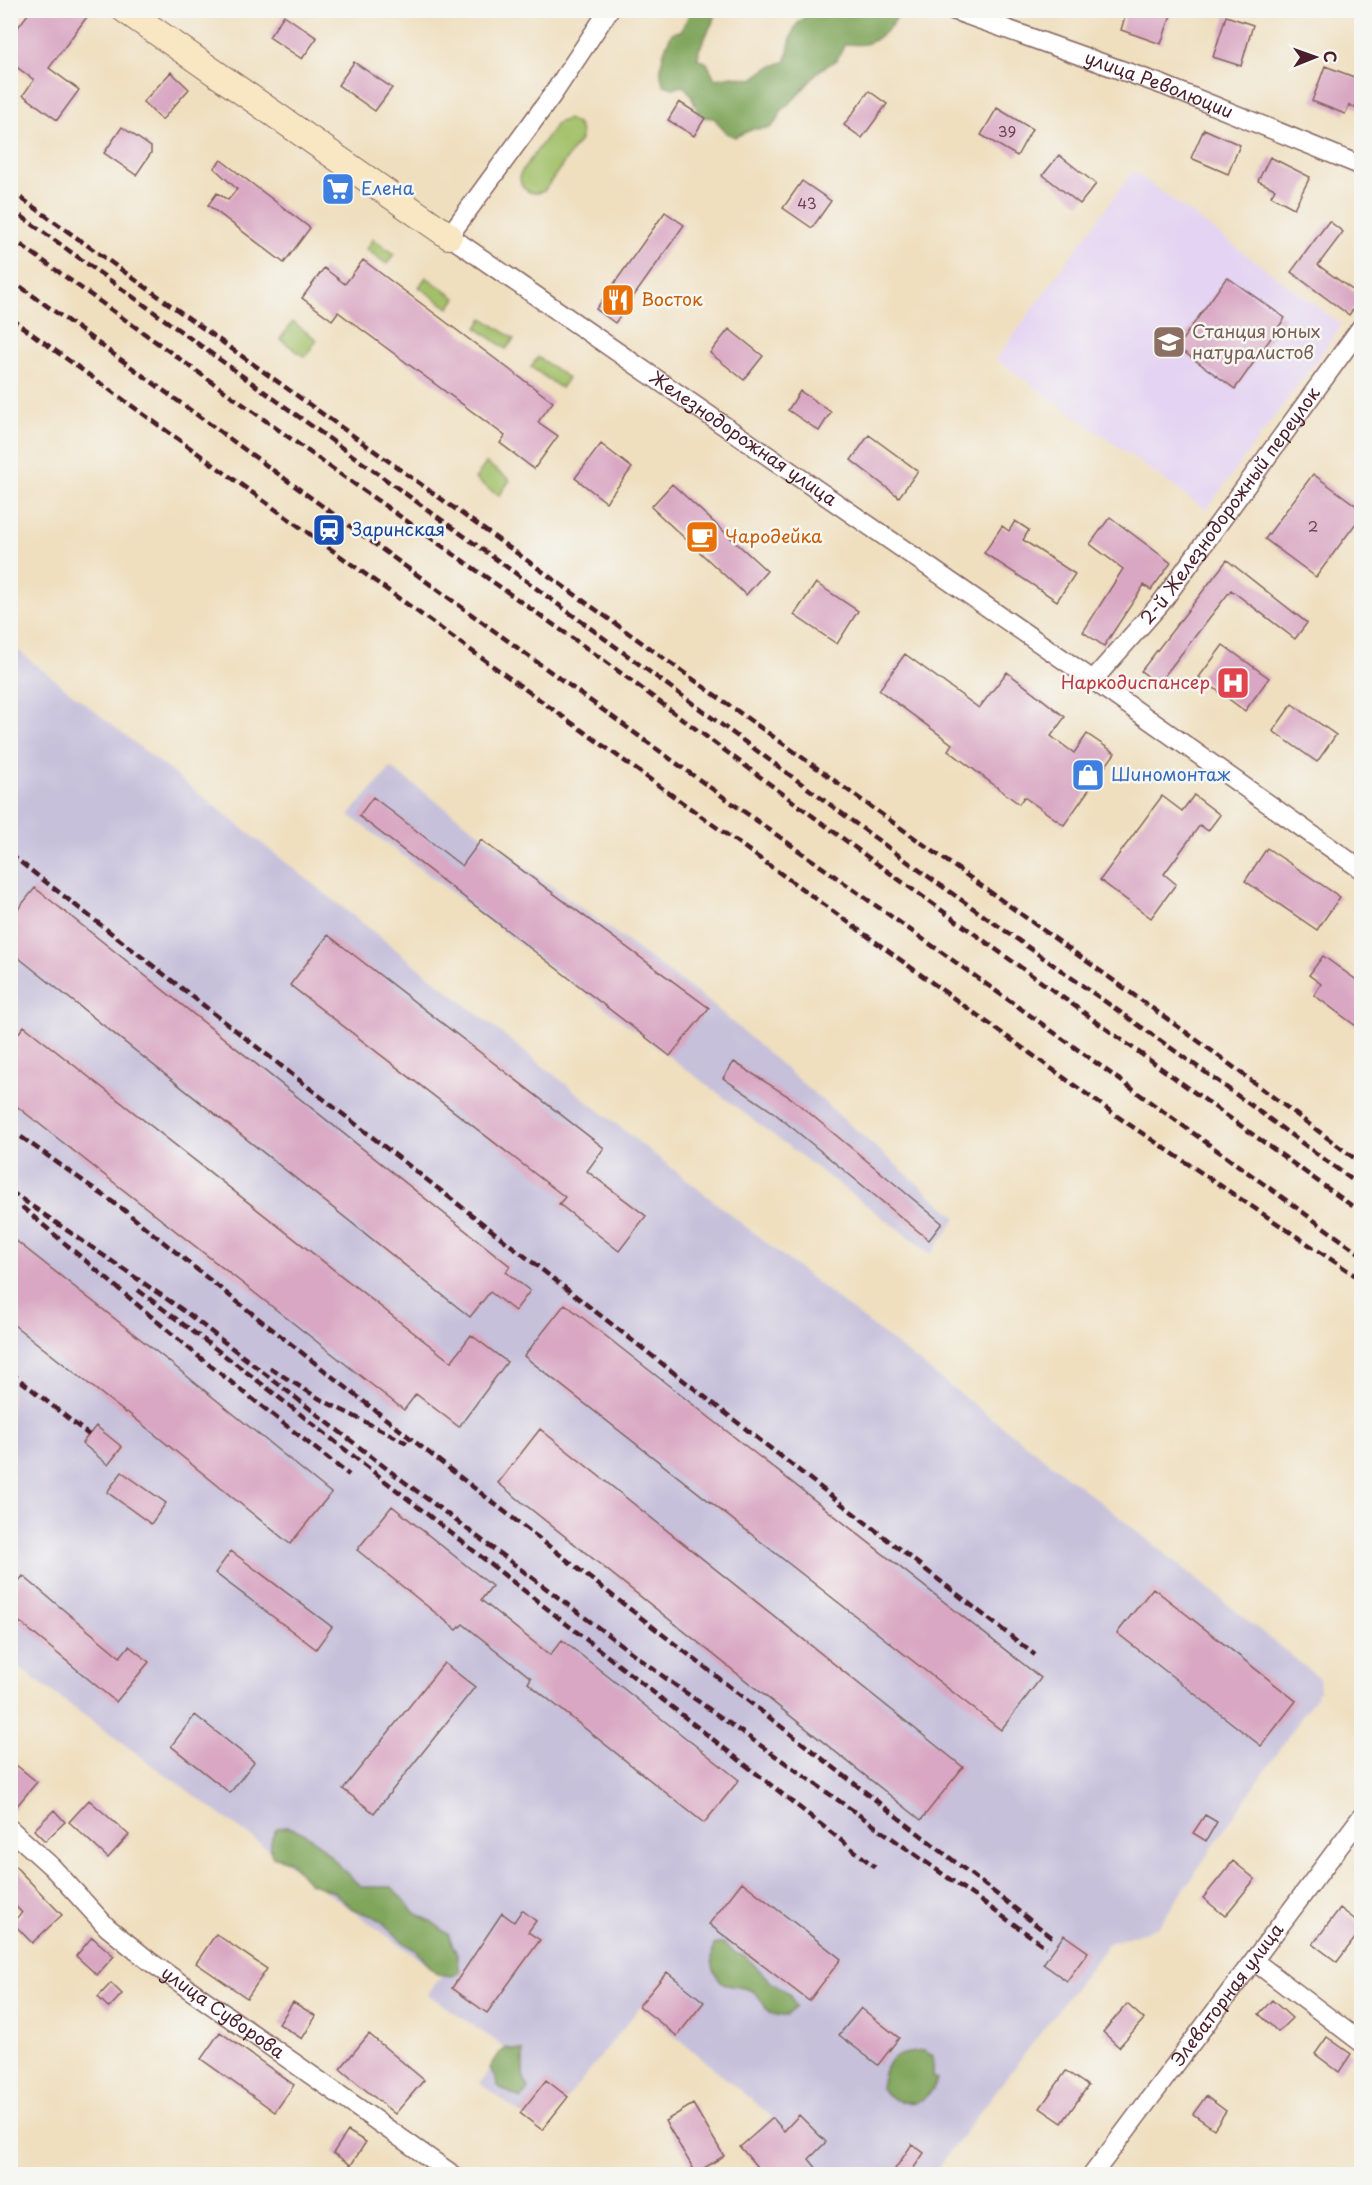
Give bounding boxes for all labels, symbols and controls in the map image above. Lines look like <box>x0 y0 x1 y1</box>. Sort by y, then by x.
north arrow <box>1285 27 1345 87</box>
street label: улица Революции <box>1081 43 1238 124</box>
text: С <box>1319 50 1343 63</box>
house number: 39 <box>998 119 1016 142</box>
supermarket icon: Елена <box>320 171 356 207</box>
place label: Елена <box>361 174 415 201</box>
house number: 43 <box>797 191 817 214</box>
restaurant icon: Восток <box>600 282 636 318</box>
place label: Восток <box>641 285 703 312</box>
place label: Станция юных натуралистов <box>1192 317 1320 365</box>
school or university icon: Станция юных натуралистов <box>1151 324 1187 360</box>
street label: Железнодорожная улица <box>645 363 843 512</box>
street label: 2-й Железнодорожный переулок <box>1135 381 1323 629</box>
station icon: Заринская <box>311 512 347 548</box>
place label: Заринская <box>352 515 445 542</box>
house number: 2 <box>1308 518 1318 536</box>
cafe icon: Чародейка <box>684 519 720 555</box>
place label: Чародейка <box>725 522 823 549</box>
hospital icon: Наркодиспансер <box>1215 665 1251 701</box>
place label: Наркодиспансер <box>1061 668 1210 695</box>
shop icon: Шиномонтаж <box>1070 757 1106 793</box>
place label: Шиномонтаж <box>1111 760 1231 787</box>
street label: Элеваторная улица <box>1164 1916 1290 2071</box>
street label: улица Суворова <box>156 1959 291 2065</box>

